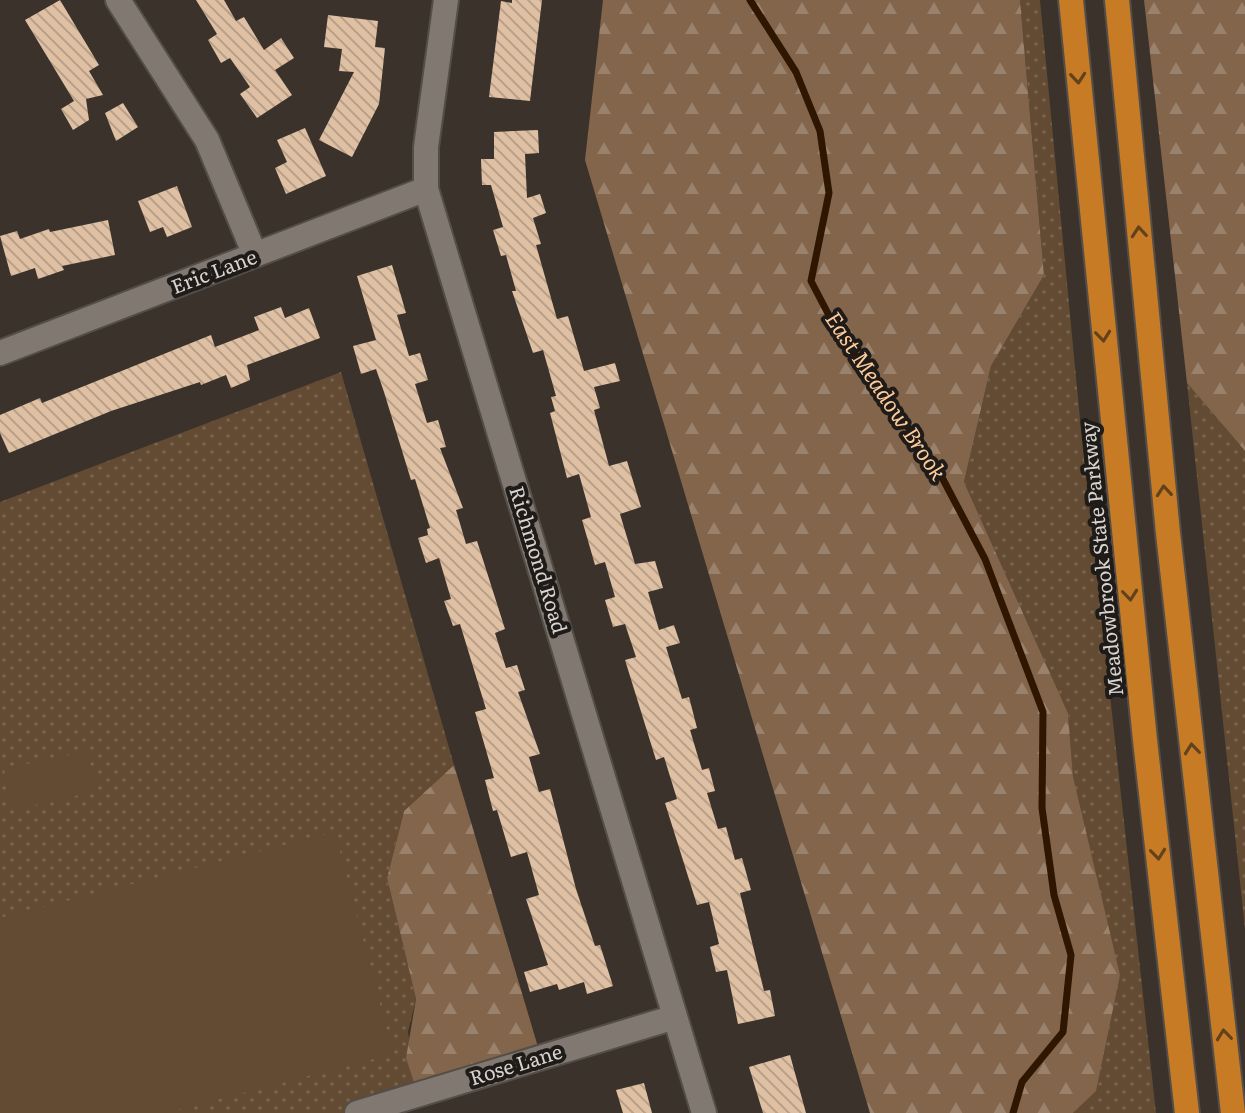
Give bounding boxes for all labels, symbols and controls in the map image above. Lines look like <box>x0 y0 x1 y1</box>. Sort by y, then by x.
one-way arrow <box>1069 72 1086 85</box>
one-way arrow <box>1131 225 1148 238</box>
street label: Eric Lane <box>166 240 261 300</box>
water label: East Meadow Brook <box>818 304 956 486</box>
one-way arrow <box>1094 330 1111 343</box>
street label: Meadowbrook State Parkway <box>1071 420 1129 698</box>
street label: Richmond Road <box>503 482 577 637</box>
one-way arrow <box>1156 484 1173 497</box>
one-way arrow <box>1121 589 1138 602</box>
one-way arrow <box>1184 742 1201 755</box>
one-way arrow <box>1149 847 1166 860</box>
one-way arrow <box>1216 1029 1233 1042</box>
street label: Rose Lane <box>465 1035 565 1091</box>

